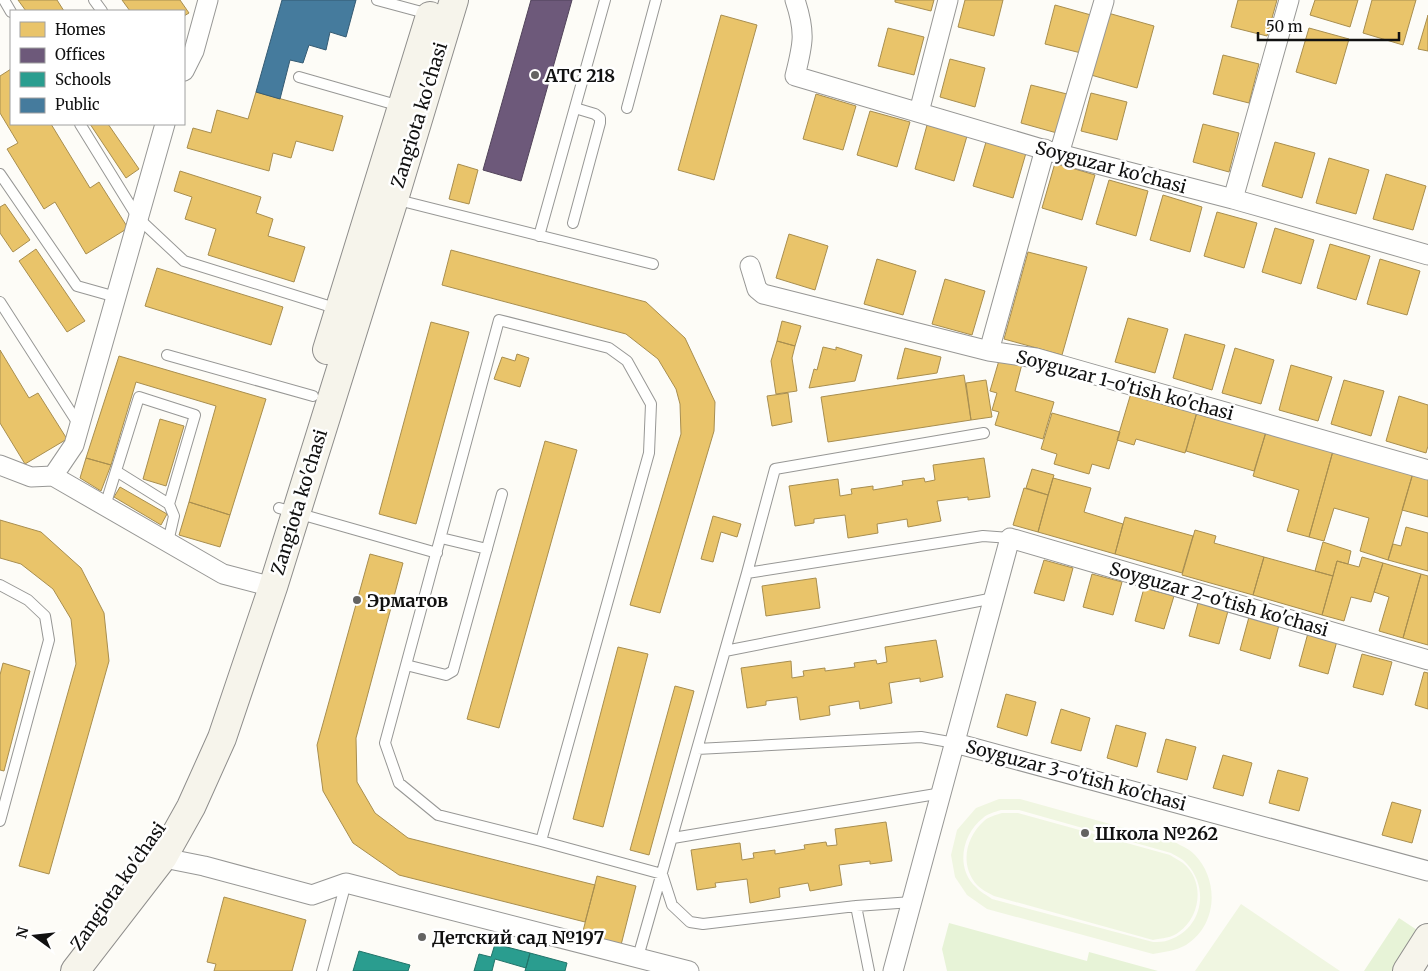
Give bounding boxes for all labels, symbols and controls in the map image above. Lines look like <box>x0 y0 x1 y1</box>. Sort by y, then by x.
legend <box>10 10 185 125</box>
scale bar <box>1258 10 1399 42</box>
text: 50 m <box>1266 17 1303 36</box>
text: Homes <box>55 20 106 39</box>
street label: Zangiota ko'chasi <box>386 39 452 191</box>
text: Offices <box>55 45 105 64</box>
place label: АТС 218 <box>544 64 615 87</box>
marker: АТС 218 <box>529 69 541 81</box>
text: Schools <box>55 70 111 89</box>
text: Public <box>55 95 100 114</box>
street label: Soyguzar ko'chasi <box>1033 136 1189 198</box>
street label: Soyguzar 1-o'tish ko'chasi <box>1014 345 1236 425</box>
street label: Zangiota ko'chasi <box>266 426 332 578</box>
street label: Soyguzar 2-o'tish ko'chasi <box>1107 557 1331 641</box>
place label: Эрматов <box>367 589 448 612</box>
marker: Эрматов <box>351 594 363 606</box>
street label: Soyguzar 3-o'tish ko'chasi <box>963 734 1189 816</box>
street label: Zangiota ko'chasi <box>65 817 171 955</box>
place label: Школа №262 <box>1095 822 1218 845</box>
marker: Школа №262 <box>1079 827 1091 839</box>
north arrow <box>10 911 60 961</box>
text: N <box>12 925 33 940</box>
place label: Детский сад №197 <box>432 926 605 949</box>
marker: Детский сад №197 <box>416 931 428 943</box>

